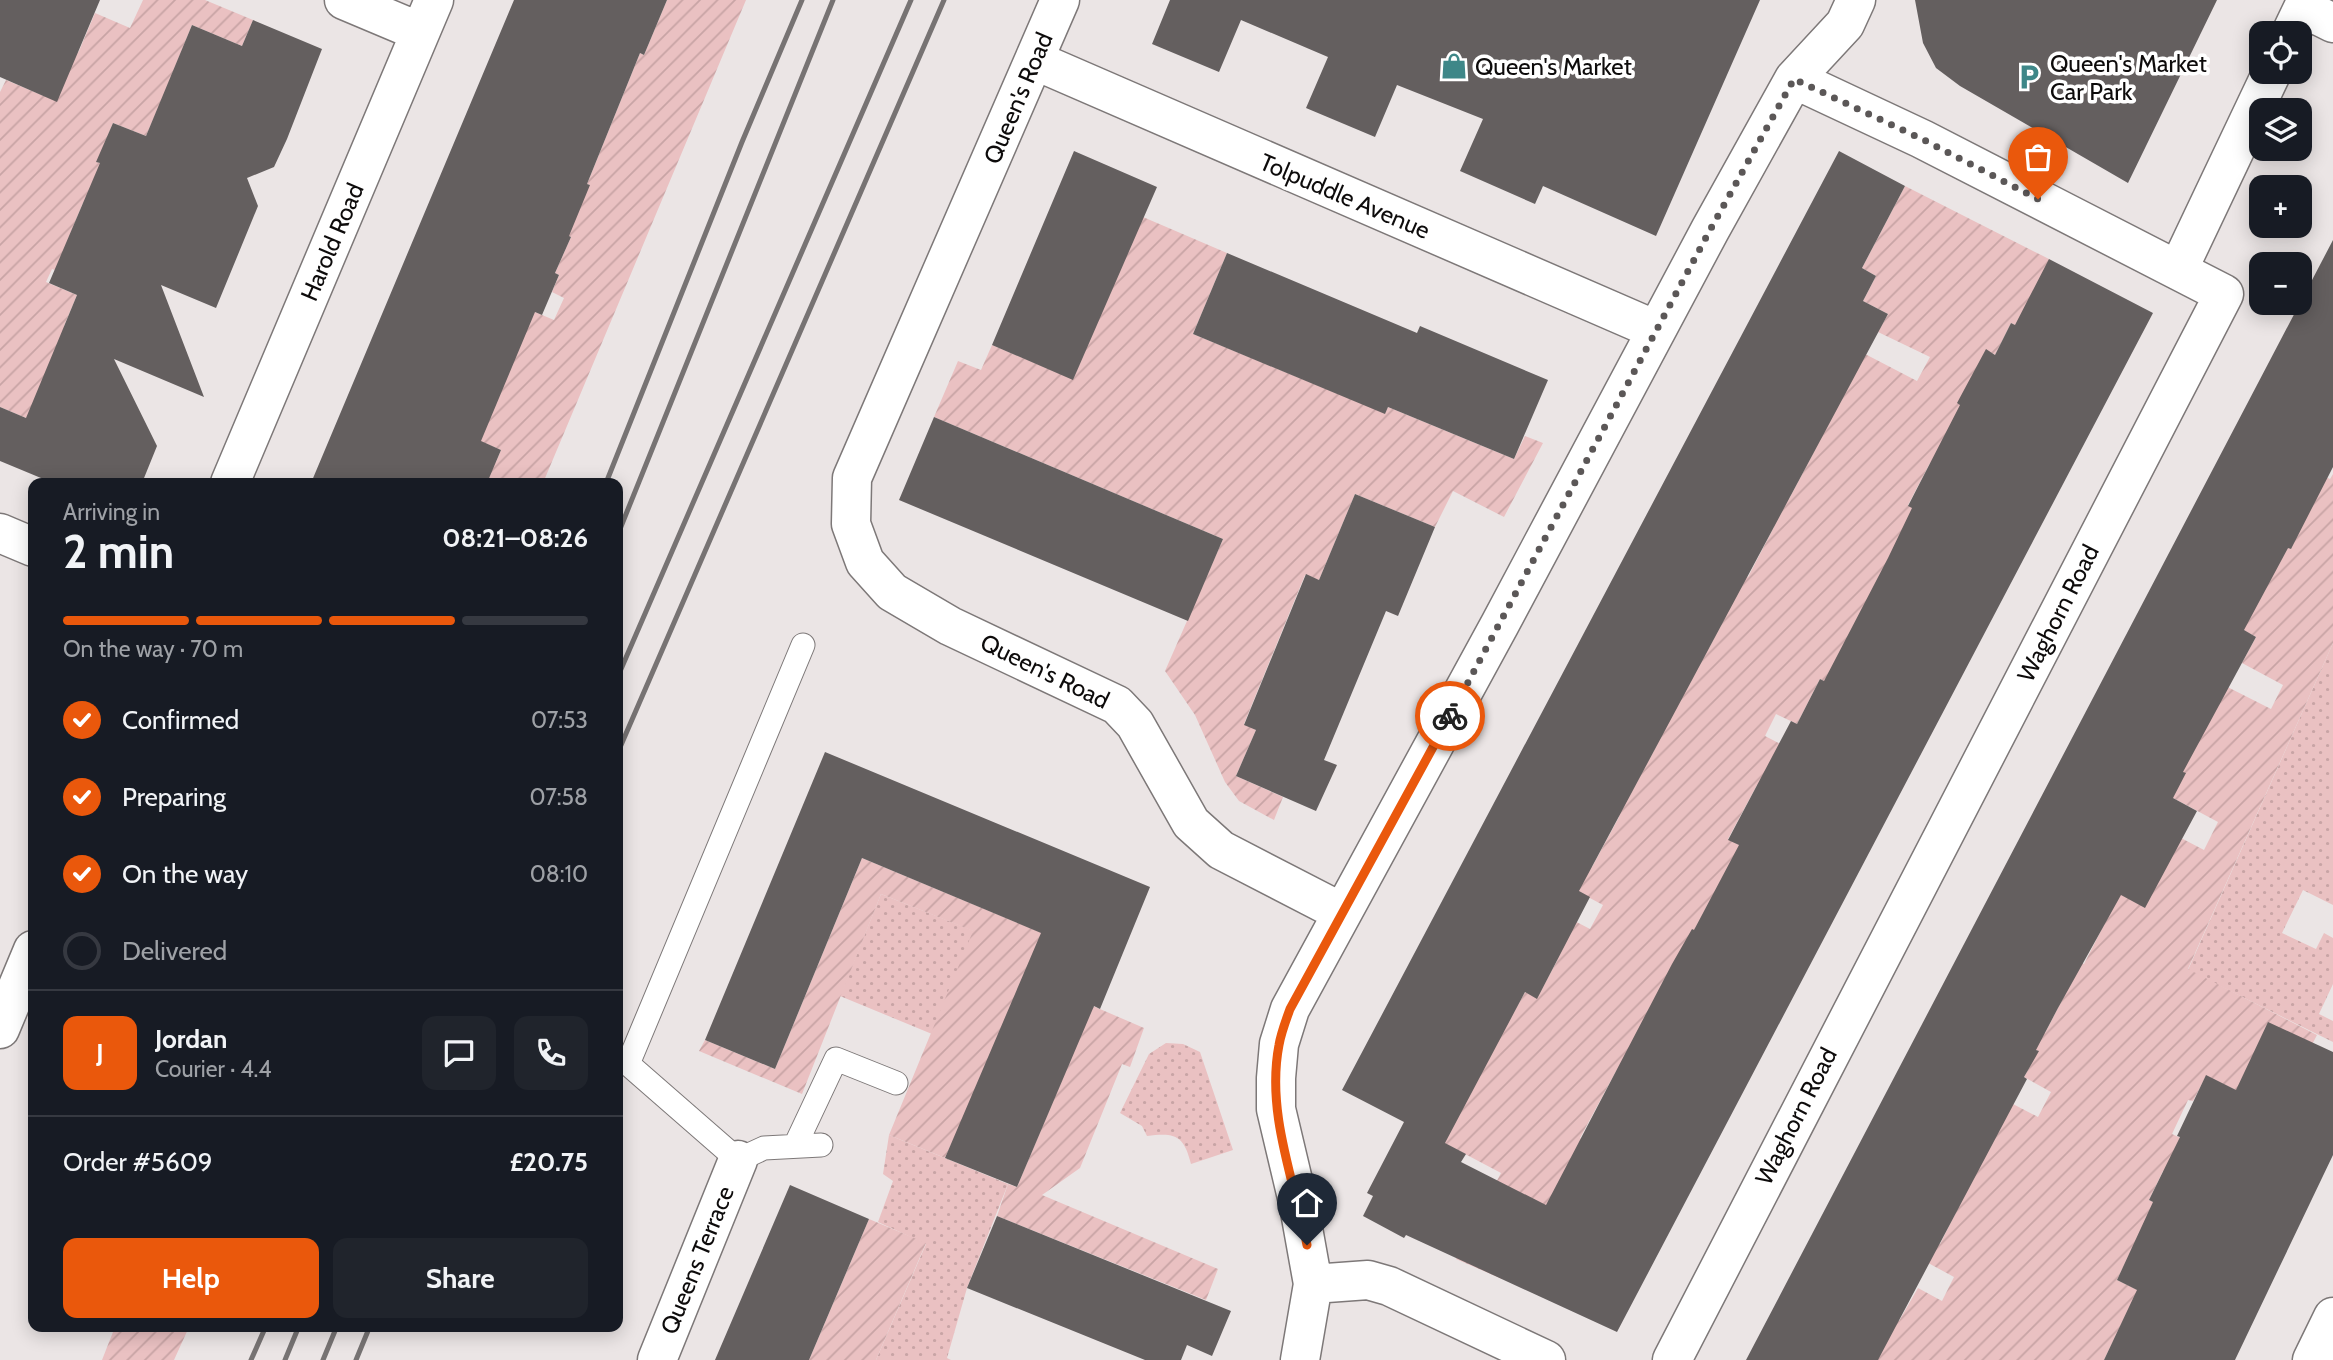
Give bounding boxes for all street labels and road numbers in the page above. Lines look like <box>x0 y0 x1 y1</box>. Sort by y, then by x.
street label: Queen's Road <box>977 28 1059 168</box>
street label: Tolpuddle Avenue <box>1256 147 1434 245</box>
street label: Harold Road <box>294 179 370 305</box>
street label: Waghorn Road <box>2011 540 2105 686</box>
street label: Queen's Road <box>976 627 1114 715</box>
street label: Waghorn Road <box>1749 1043 1843 1189</box>
street label: Queens Terrace <box>654 1182 740 1338</box>

